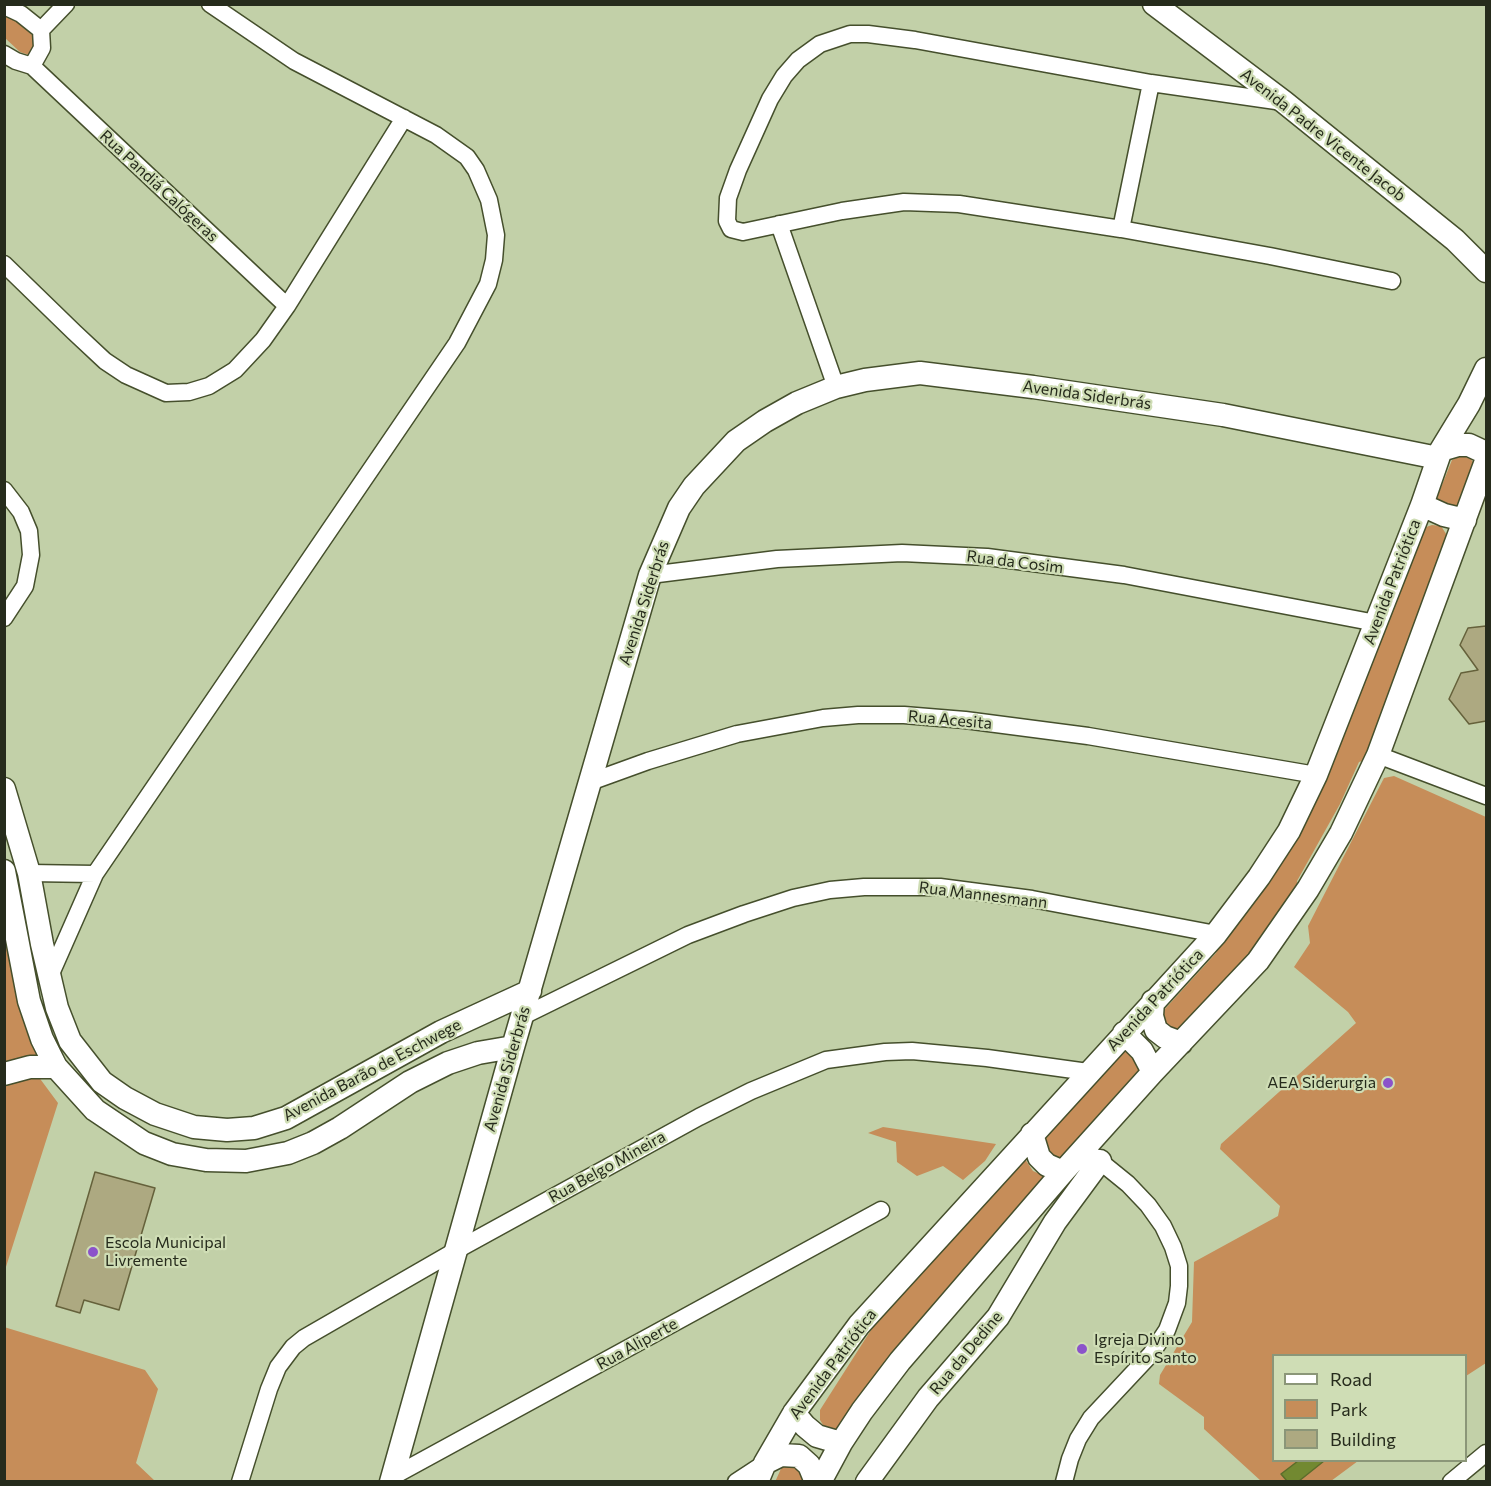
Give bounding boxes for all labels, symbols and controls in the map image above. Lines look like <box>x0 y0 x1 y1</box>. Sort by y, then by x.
street label: Avenida Padre Vicente Jacob <box>1237 64 1409 206</box>
street label: Rua Pandiá Calógeras <box>96 126 222 246</box>
street label: Avenida Siderbrás <box>1022 376 1152 414</box>
street label: Avenida Patriótica <box>1359 517 1425 647</box>
street label: Avenida Siderbrás <box>615 538 673 668</box>
street label: Rua da Cosim <box>966 547 1064 577</box>
street label: Rua Acesita <box>907 707 993 733</box>
street label: Rua Mannesmann <box>918 878 1048 912</box>
street label: Avenida Patriótica <box>1103 945 1207 1055</box>
street label: Avenida Siderbrás <box>480 1004 534 1134</box>
street label: Avenida Barão de Eschwege <box>280 1015 464 1125</box>
place label: AEA Siderurgia <box>1267 1073 1376 1093</box>
marker: AEA Siderurgia <box>1381 1076 1395 1090</box>
street label: Rua Belgo Mineira <box>545 1127 669 1207</box>
place label: Escola Municipal Livremente <box>105 1233 226 1271</box>
marker: Escola Municipal Livremente <box>86 1245 100 1259</box>
street label: Avenida Patriótica <box>785 1305 881 1423</box>
street label: Rua da Dedine <box>926 1307 1006 1399</box>
street label: Rua Aliperte <box>593 1314 681 1374</box>
place label: Igreja Divino Espírito Santo <box>1094 1330 1197 1368</box>
marker: Igreja Divino Espírito Santo <box>1075 1342 1089 1356</box>
legend <box>1272 1354 1467 1462</box>
text: Road <box>1330 1368 1372 1390</box>
text: Park <box>1330 1398 1368 1420</box>
text: Building <box>1330 1428 1396 1450</box>

